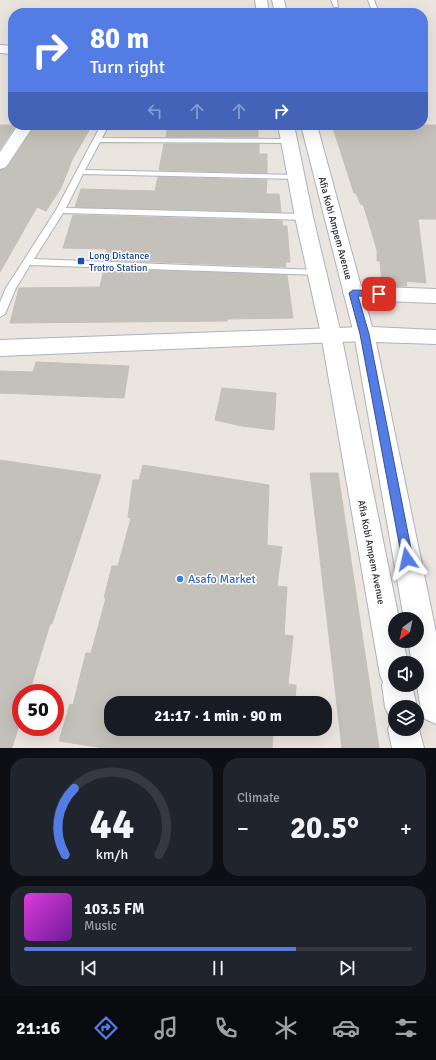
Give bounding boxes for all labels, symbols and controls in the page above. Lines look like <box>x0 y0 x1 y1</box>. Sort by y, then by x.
text: 80 m <box>90 22 149 56</box>
icon: right <box>24 24 76 76</box>
text: Turn right <box>90 56 165 78</box>
icon: left <box>144 100 166 122</box>
icon: ahead <box>186 100 208 122</box>
icon: ahead <box>228 100 250 122</box>
icon: right <box>270 100 292 122</box>
street label: Afia Kobi Ampem Avenue <box>316 175 355 281</box>
place label: Long Distance Trotro Station <box>89 250 149 274</box>
marker: Long Distance Trotro Station <box>76 256 86 266</box>
pin <box>362 277 396 311</box>
icon: arrive <box>368 283 390 305</box>
street label: Afia Kobi Ampem Avenue <box>355 499 387 605</box>
position arrow <box>386 538 428 580</box>
place label: Asafo Market <box>188 572 256 587</box>
marker: Asafo Market <box>175 574 185 584</box>
north arrow <box>388 612 424 648</box>
map controls <box>388 612 424 736</box>
button: sound <box>388 656 424 692</box>
speed limit sign: 50 <box>12 684 64 736</box>
button: layers <box>388 700 424 736</box>
text: 21:17 · 1 min · 90 m <box>154 707 282 725</box>
text: Climate <box>237 790 280 806</box>
text: 44 <box>89 799 134 850</box>
text: 20.5° <box>290 810 359 847</box>
text: − <box>237 815 249 842</box>
text: + <box>400 815 412 842</box>
text: km/h <box>95 846 128 863</box>
text: 103.5 FM <box>84 900 145 918</box>
text: Music <box>84 918 117 934</box>
icon: previous <box>78 957 100 979</box>
icon: pause <box>207 957 229 979</box>
icon: next <box>336 957 358 979</box>
icon: directions <box>92 1014 120 1042</box>
icon: music <box>152 1014 180 1042</box>
icon: phone <box>212 1014 240 1042</box>
icon: climate <box>272 1014 300 1042</box>
icon: car <box>332 1014 360 1042</box>
icon: filters <box>392 1014 420 1042</box>
text: 21:16 <box>16 1017 60 1039</box>

